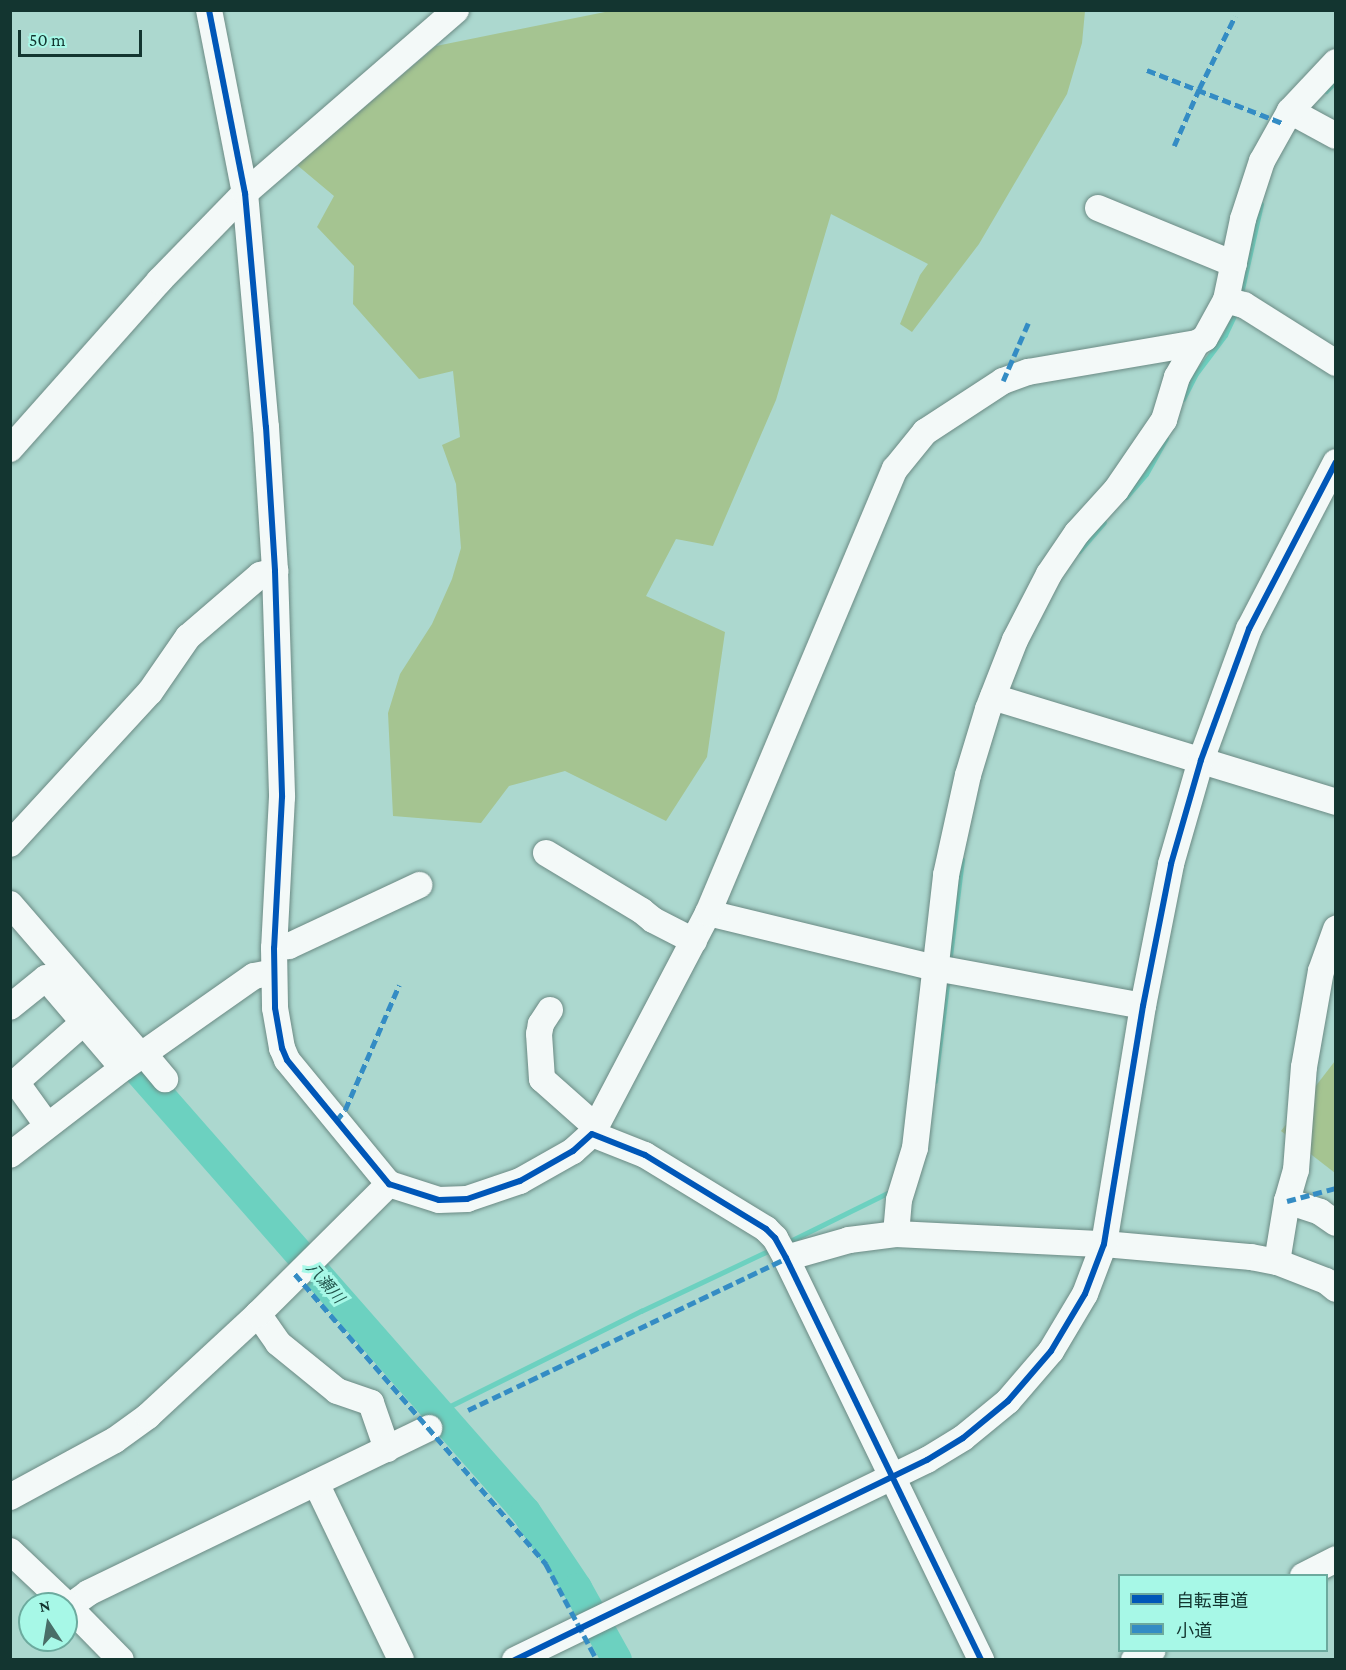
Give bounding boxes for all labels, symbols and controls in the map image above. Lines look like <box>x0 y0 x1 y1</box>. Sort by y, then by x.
scale bar <box>21 18 146 56</box>
text: 50 m <box>29 30 66 50</box>
water label: 八瀬川 <box>302 1259 348 1307</box>
legend <box>1118 1574 1328 1652</box>
text: 自転車道 <box>1176 1591 1248 1611</box>
north arrow <box>18 1592 78 1652</box>
text: N <box>37 1596 52 1615</box>
text: 小道 <box>1176 1621 1212 1641</box>

